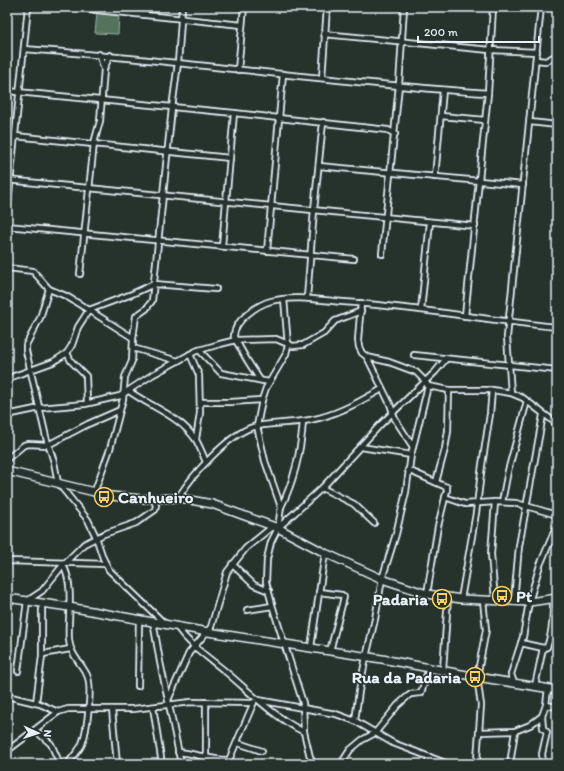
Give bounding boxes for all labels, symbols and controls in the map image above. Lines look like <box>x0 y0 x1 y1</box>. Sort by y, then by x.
scale bar <box>418 18 539 44</box>
text: 200 m <box>424 25 458 39</box>
bus stop icon: Canhueiro <box>93 486 115 508</box>
place label: Canhueiro <box>118 487 194 507</box>
bus stop icon: Pt <box>491 585 513 607</box>
place label: Pt <box>516 586 533 606</box>
bus stop icon: Padaria <box>431 588 453 610</box>
place label: Padaria <box>373 589 428 609</box>
bus stop icon: Rua da Padaria <box>464 666 486 688</box>
place label: Rua da Padaria <box>352 667 461 687</box>
north arrow <box>18 713 58 753</box>
text: N <box>41 729 54 738</box>

